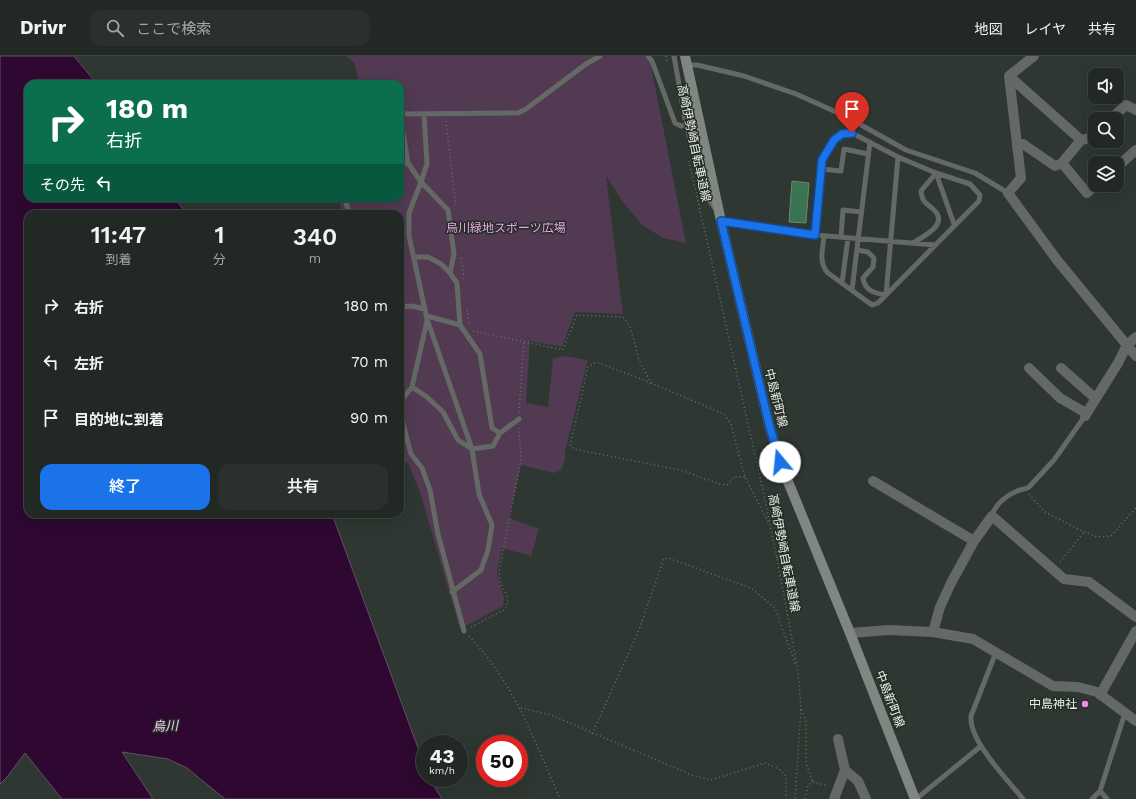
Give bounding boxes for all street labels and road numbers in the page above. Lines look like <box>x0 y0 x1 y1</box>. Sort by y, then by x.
street label: 高崎伊勢崎自転車道線 <box>675 83 713 203</box>
street label: 中島新町線 <box>762 367 790 429</box>
street label: 高崎伊勢崎自転車道線 <box>766 493 802 613</box>
street label: 中島新町線 <box>873 668 907 730</box>

